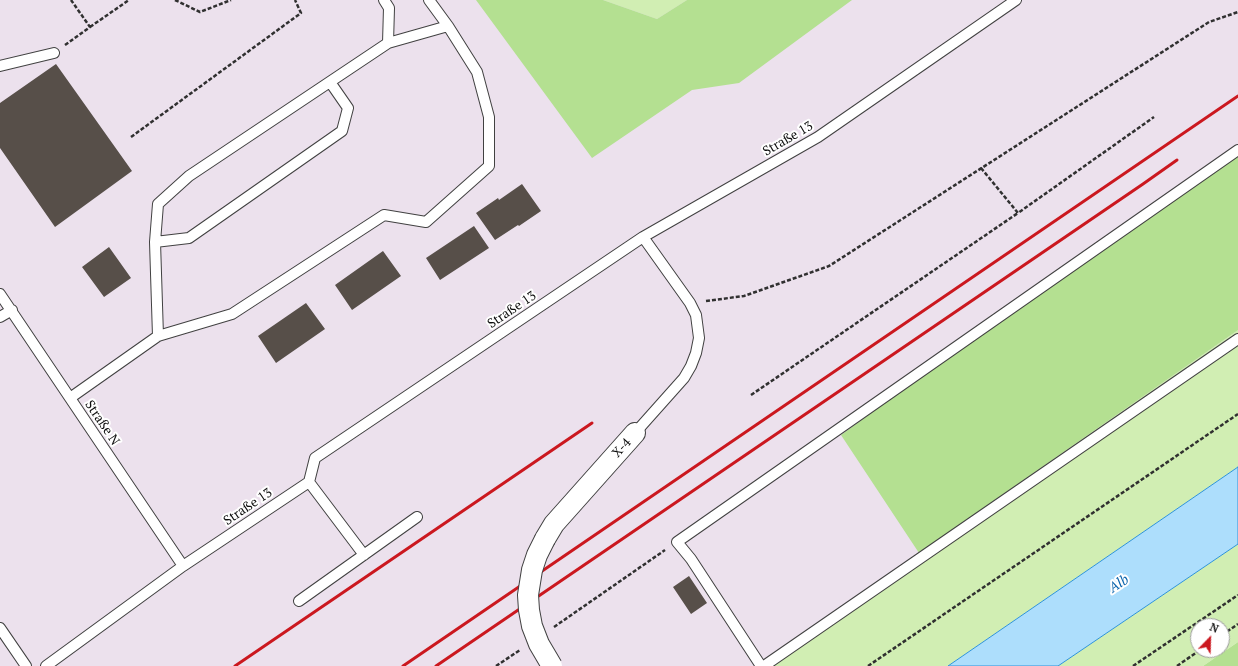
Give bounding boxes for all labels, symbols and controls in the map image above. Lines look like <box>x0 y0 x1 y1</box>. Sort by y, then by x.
street label: Straße 13 <box>760 118 816 160</box>
street label: Straße 13 <box>485 288 539 332</box>
street label: Straße N <box>81 398 123 448</box>
street label: X-4 <box>609 435 635 461</box>
street label: Straße 13 <box>221 485 275 529</box>
water label: Alb <box>1106 571 1132 597</box>
north arrow <box>1190 618 1230 658</box>
text: N <box>1208 620 1221 636</box>

